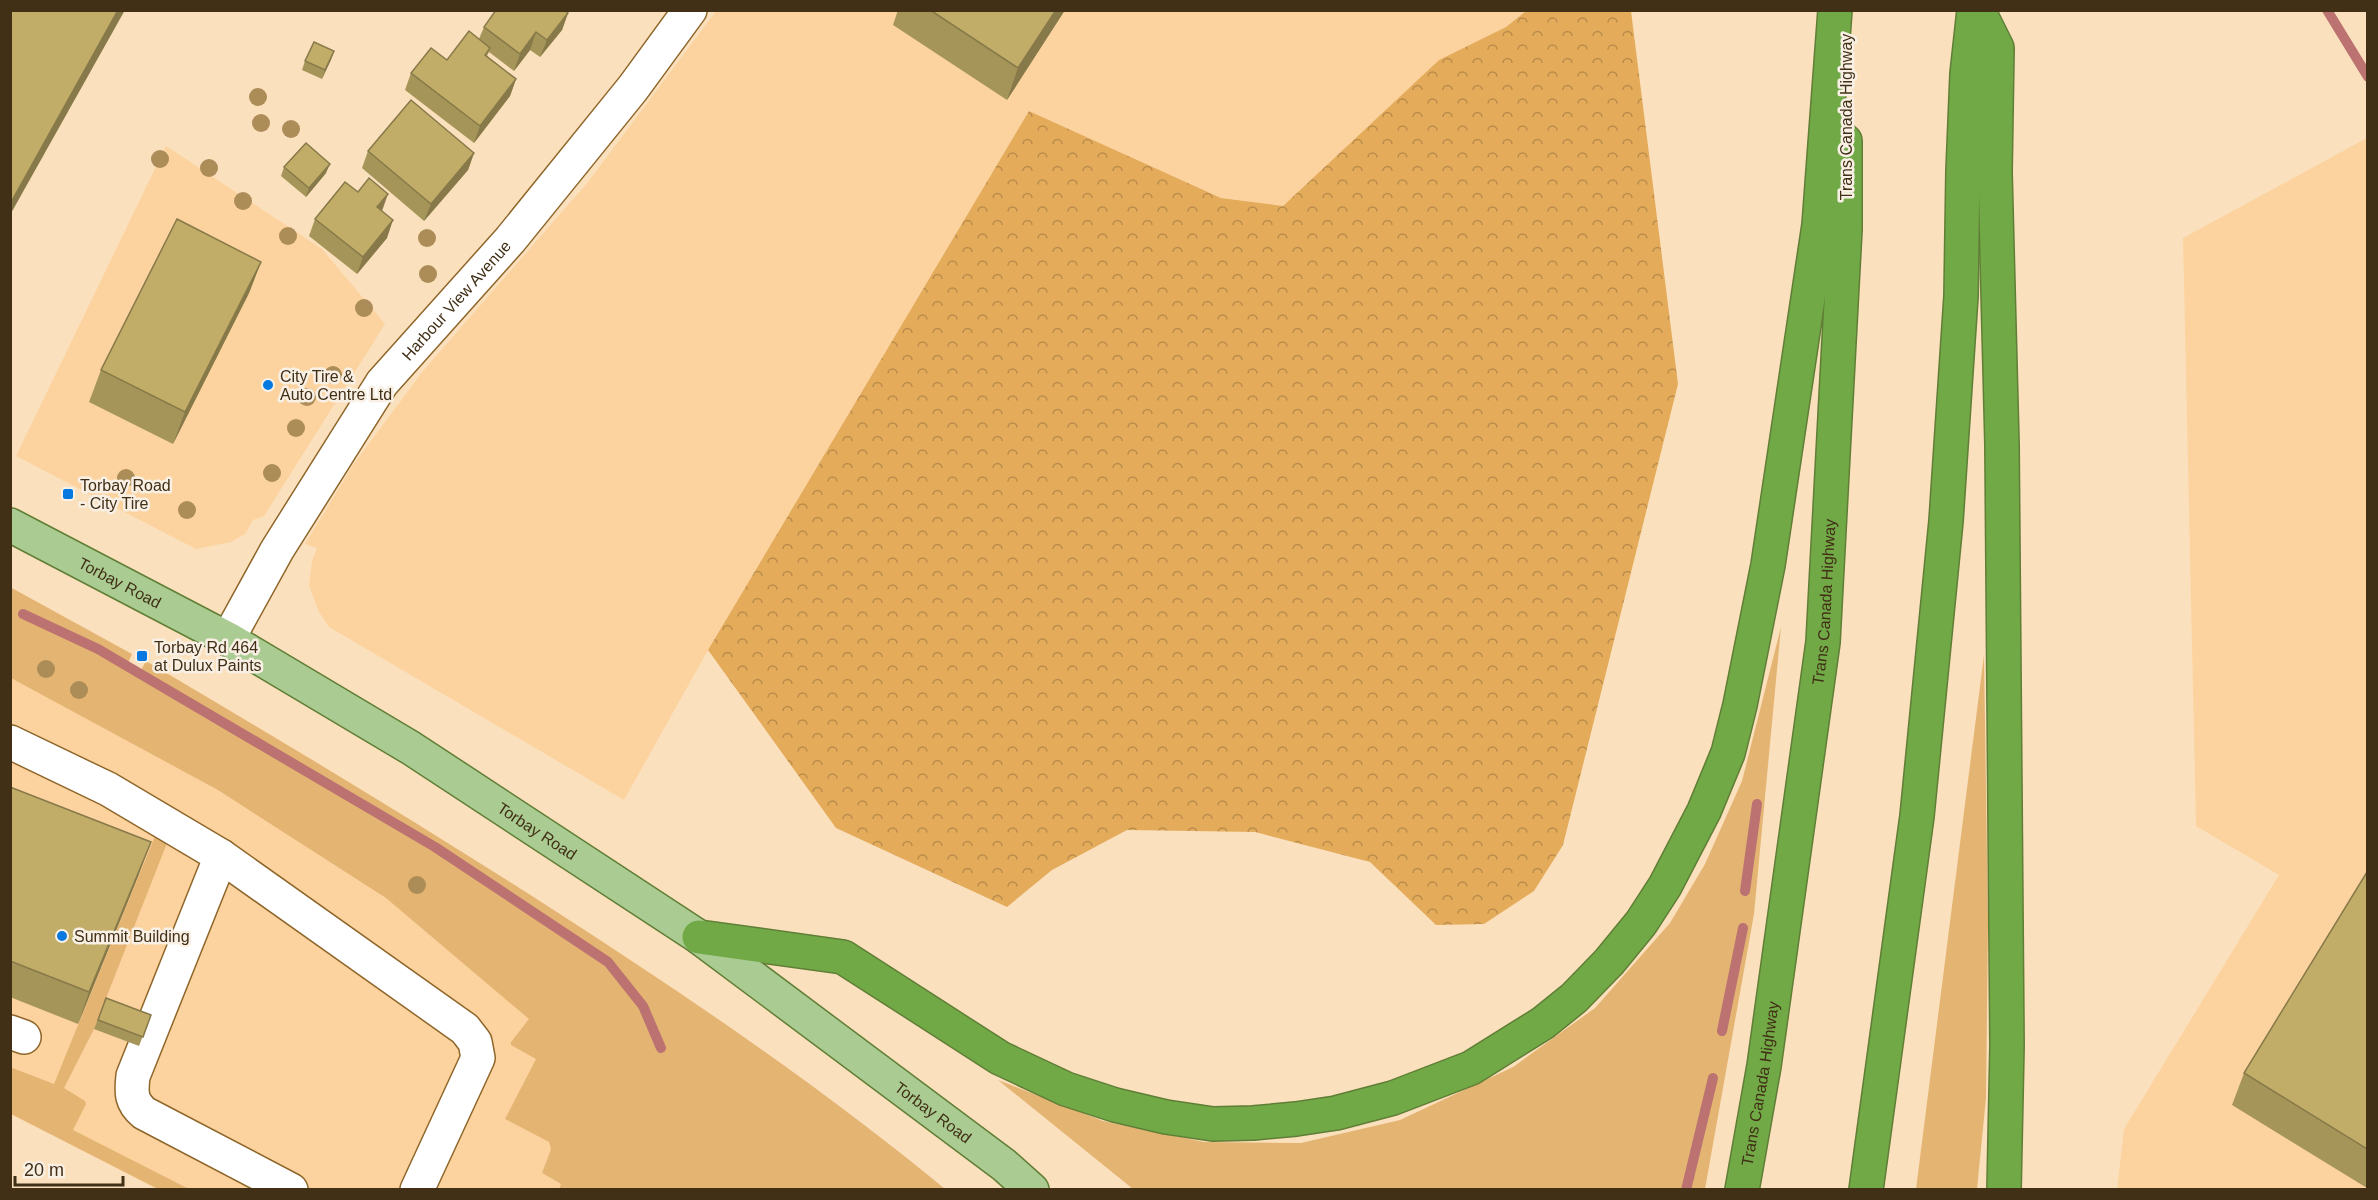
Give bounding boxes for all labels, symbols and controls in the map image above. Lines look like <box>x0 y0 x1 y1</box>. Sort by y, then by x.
street label: Trans Canada Highway <box>1838 34 1855 200</box>
street label: Harbour View Avenue <box>399 237 514 364</box>
place label: City Tire & Auto Centre Ltd <box>280 368 392 403</box>
marker: City Tire & Auto Centre Ltd <box>261 378 275 392</box>
place label: Torbay Road - City Tire <box>80 477 171 512</box>
marker: Torbay Road - City Tire <box>61 487 75 501</box>
street label: Trans Canada Highway <box>1809 518 1839 686</box>
street label: Torbay Road <box>75 554 164 611</box>
place label: Torbay Rd 464 at Dulux Paints <box>154 639 262 674</box>
marker: Torbay Rd 464 at Dulux Paints <box>135 649 149 663</box>
street label: Torbay Road <box>494 799 580 863</box>
place label: Summit Building <box>74 928 190 945</box>
marker: Summit Building <box>55 929 69 943</box>
street label: Trans Canada Highway <box>1738 1000 1782 1167</box>
street label: Torbay Road <box>892 1079 974 1147</box>
scale bar <box>15 1149 123 1187</box>
text: 20 m <box>24 1160 64 1180</box>

